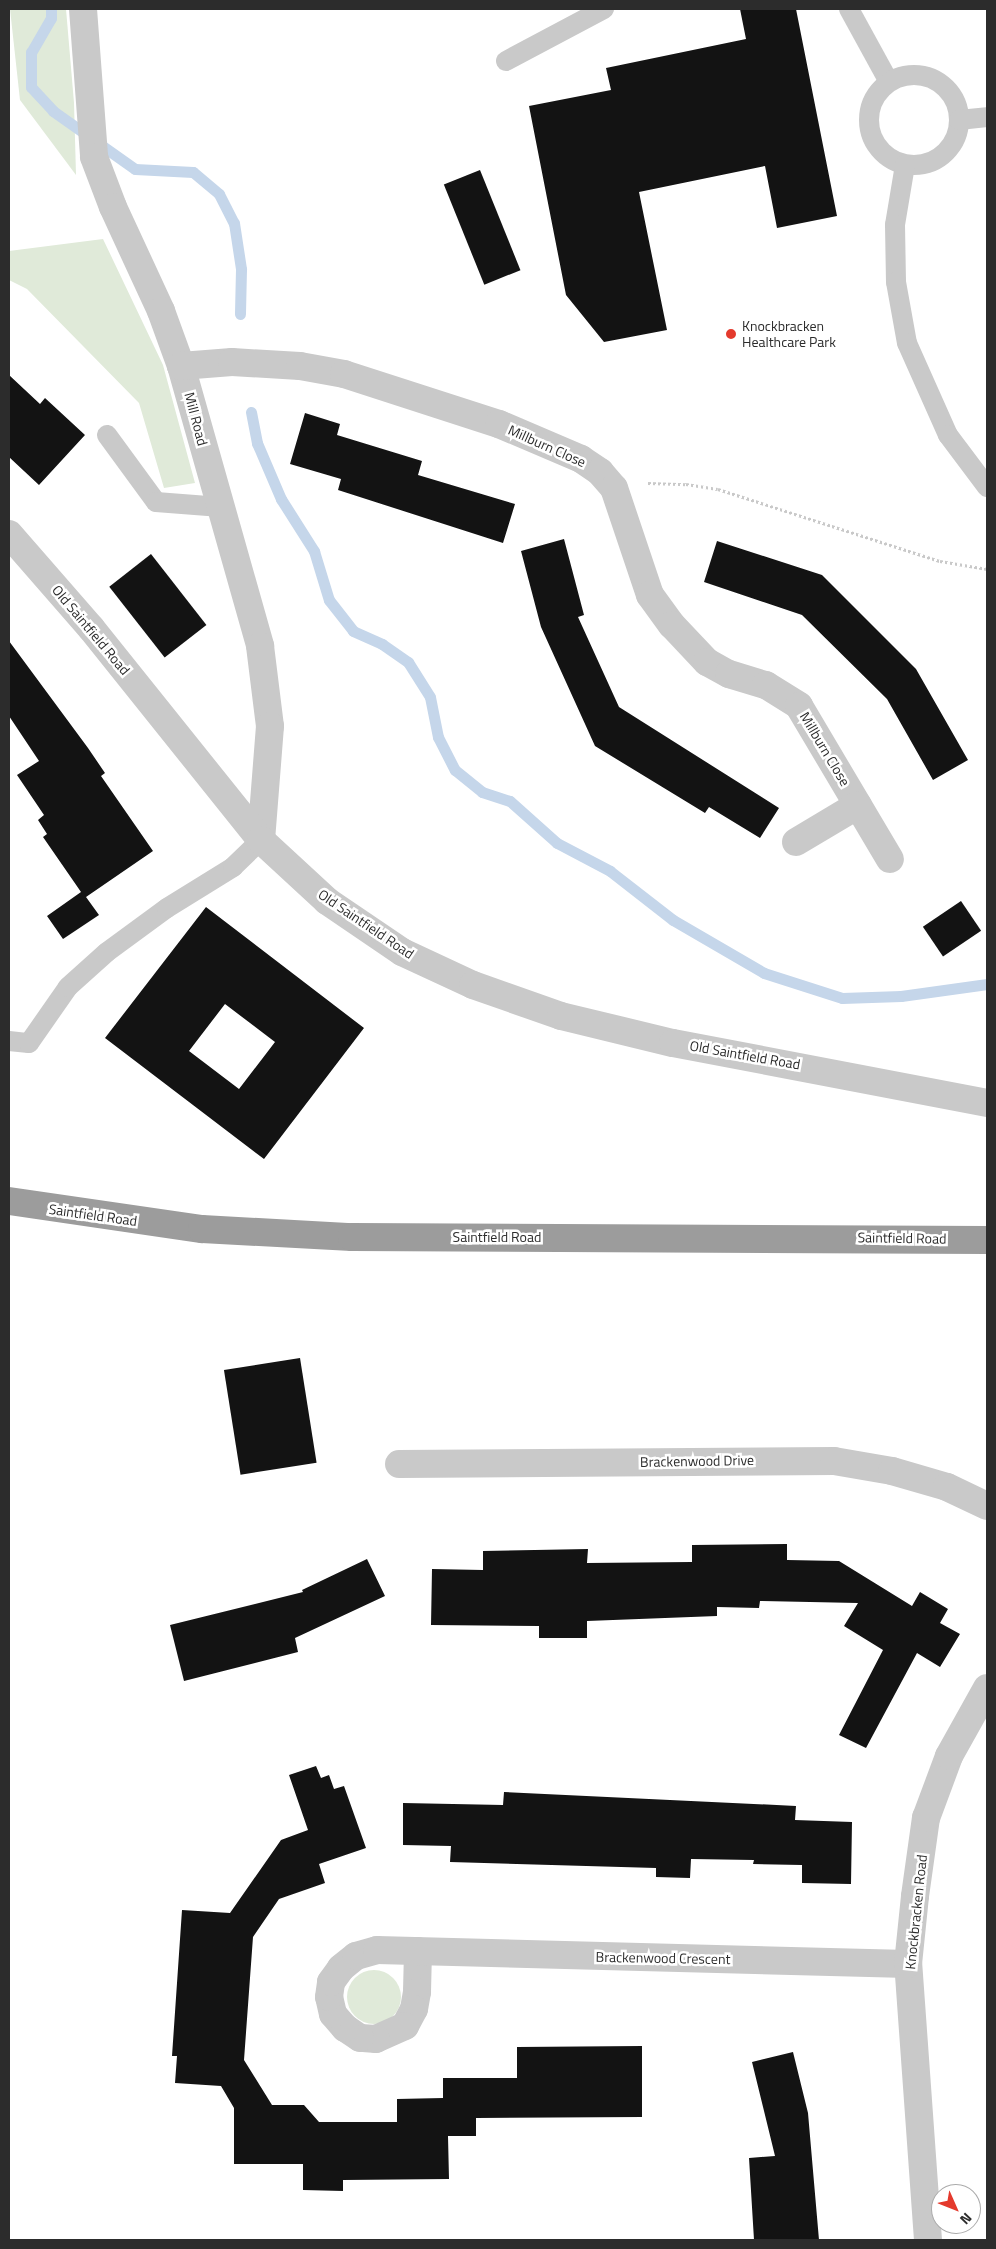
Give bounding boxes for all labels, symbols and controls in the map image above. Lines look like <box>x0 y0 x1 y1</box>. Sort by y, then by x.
place label: Knockbracken Healthcare Park <box>742 318 836 351</box>
marker: Knockbracken Healthcare Park <box>724 327 738 341</box>
street label: Mill Road <box>181 390 211 448</box>
street label: Millburn Close <box>506 421 588 471</box>
street label: Old Saintfield Road <box>49 582 133 678</box>
street label: Millburn Close <box>796 709 854 789</box>
street label: Old Saintfield Road <box>315 886 417 962</box>
street label: Old Saintfield Road <box>688 1037 802 1073</box>
street label: Saintfield Road <box>48 1200 138 1230</box>
street label: Saintfield Road <box>453 1229 541 1245</box>
street label: Saintfield Road <box>857 1229 947 1247</box>
street label: Brackenwood Drive <box>640 1452 754 1470</box>
street label: Knockbracken Road <box>902 1854 930 1970</box>
street label: Brackenwood Crescent <box>595 1948 731 1968</box>
north arrow <box>931 2184 981 2234</box>
text: N <box>956 2208 977 2230</box>

